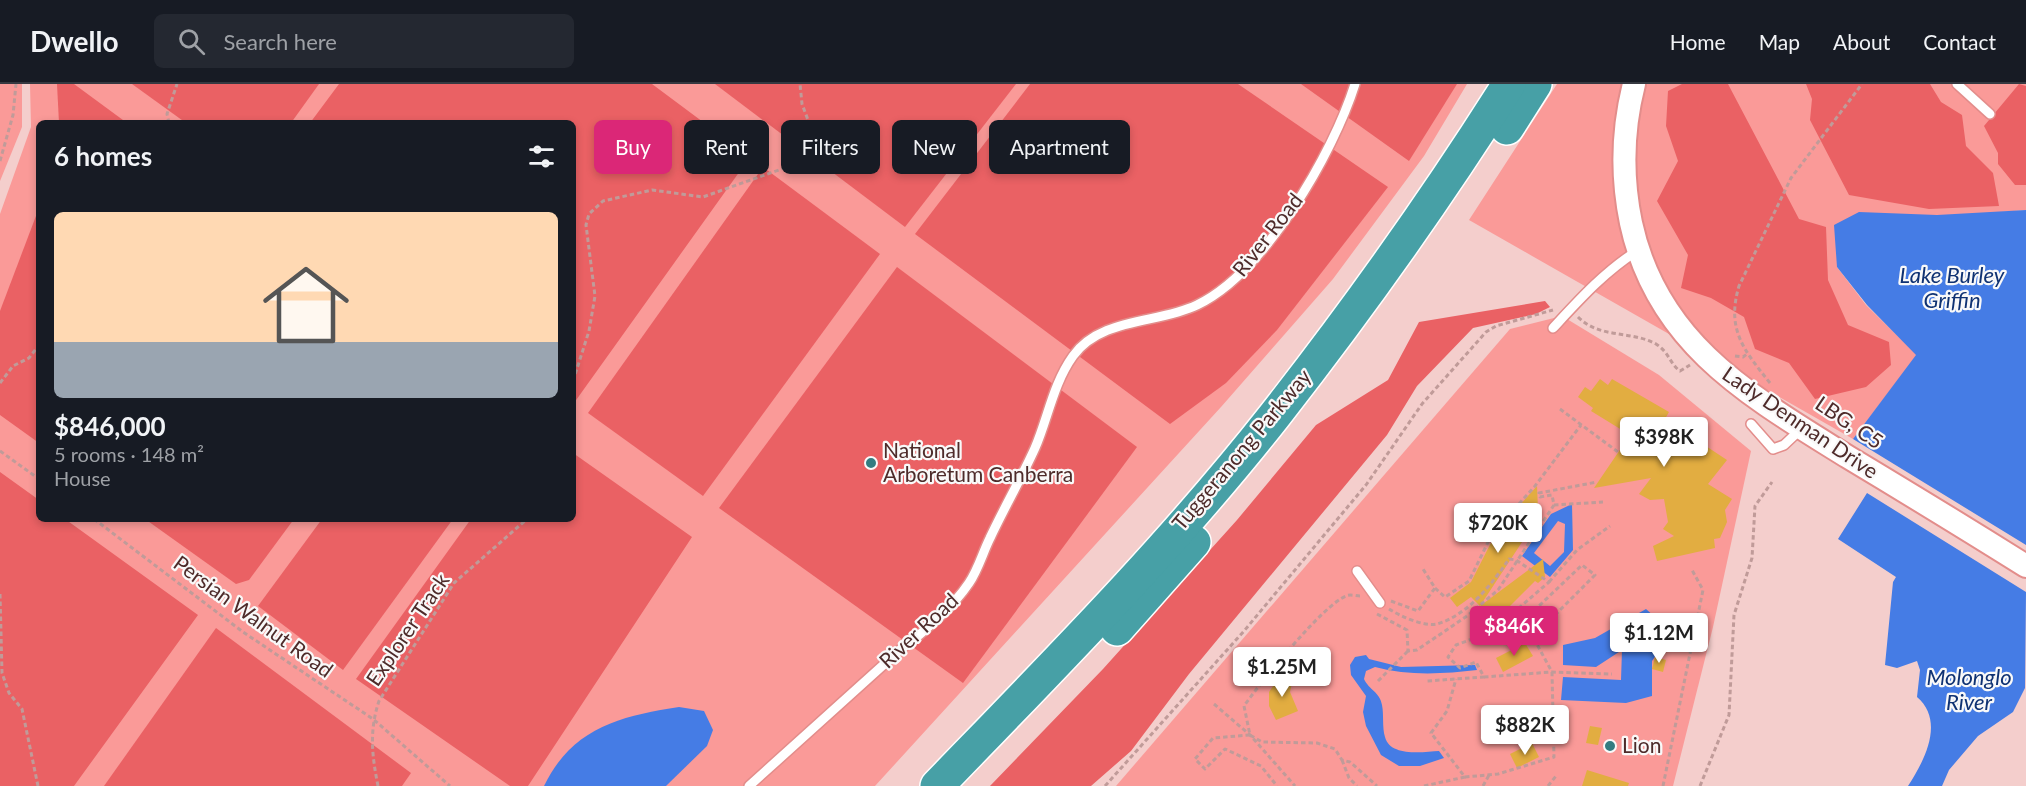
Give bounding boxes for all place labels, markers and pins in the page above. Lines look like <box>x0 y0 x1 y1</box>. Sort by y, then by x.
pin: $398K <box>1622 417 1706 468</box>
place label: National Arboretum Canberra <box>883 437 1073 486</box>
marker: National Arboretum Canberra <box>864 456 878 470</box>
pin: $720K <box>1456 503 1540 554</box>
pin: $846K <box>1472 606 1556 657</box>
pin: $1.12M <box>1610 613 1708 664</box>
pin: $1.25M <box>1233 647 1331 698</box>
pin: $882K <box>1483 705 1567 756</box>
place label: Lion <box>1622 732 1661 757</box>
marker: Lion <box>1603 739 1617 753</box>

